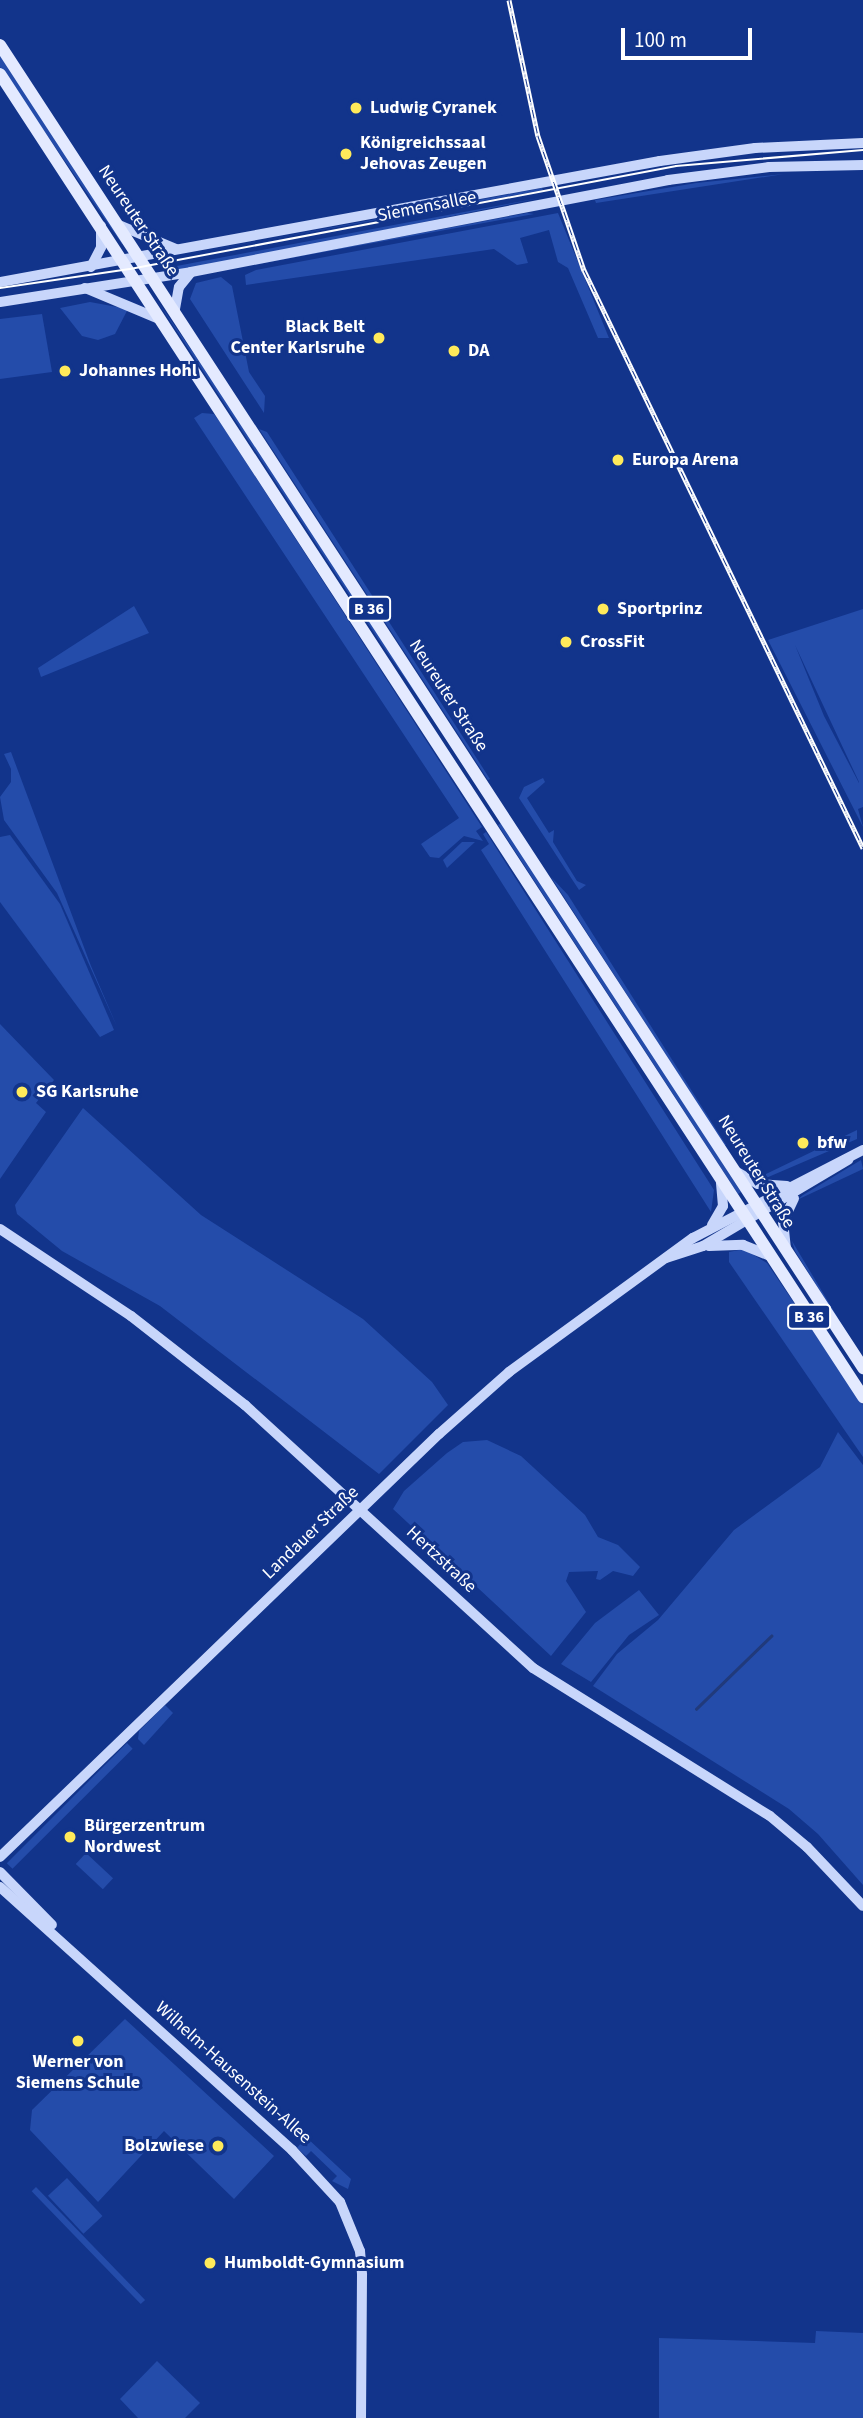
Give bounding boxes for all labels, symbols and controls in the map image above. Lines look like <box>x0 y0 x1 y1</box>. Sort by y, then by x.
scale bar <box>625 14 756 58</box>
text: 100 m <box>634 25 687 55</box>
place label: Ludwig Cyranek <box>370 97 497 119</box>
marker: Ludwig Cyranek <box>348 100 364 116</box>
place label: Königreichssaal Jehovas Zeugen <box>360 133 487 176</box>
marker: Königreichssaal Jehovas Zeugen <box>338 146 354 162</box>
street label: Neureuter Straße <box>93 161 183 281</box>
street label: Siemensallee <box>376 187 478 227</box>
place label: Black Belt Center Karlsruhe <box>230 317 365 360</box>
marker: Black Belt Center Karlsruhe <box>371 330 387 346</box>
place label: DA <box>468 340 490 362</box>
marker: DA <box>446 343 462 359</box>
place label: Johannes Hohl <box>79 360 197 382</box>
marker: Johannes Hohl <box>57 363 73 379</box>
place label: Europa Arena <box>632 449 739 471</box>
marker: Europa Arena <box>610 452 626 468</box>
road number: B 36 <box>346 596 392 622</box>
place label: Sportprinz <box>617 598 702 620</box>
marker: Sportprinz <box>595 601 611 617</box>
place label: CrossFit <box>580 631 645 653</box>
marker: CrossFit <box>558 634 574 650</box>
street label: Neureuter Straße <box>404 636 492 756</box>
place label: SG Karlsruhe <box>36 1081 139 1103</box>
marker: SG Karlsruhe <box>14 1084 30 1100</box>
street label: Neureuter Straße <box>713 1111 799 1233</box>
place label: bfw <box>817 1132 847 1154</box>
marker: bfw <box>795 1135 811 1151</box>
road number: B 36 <box>786 1304 832 1330</box>
street label: Landauer Straße <box>259 1482 363 1584</box>
street label: Hertzstraße <box>401 1522 481 1598</box>
place label: Bürgerzentrum Nordwest <box>84 1816 205 1858</box>
marker: Bürgerzentrum Nordwest <box>62 1829 78 1845</box>
street label: Wilhelm-Hausenstein-Allee <box>151 1997 315 2149</box>
marker: Werner von Siemens Schule <box>70 2033 86 2049</box>
place label: Werner von Siemens Schule <box>16 2052 140 2094</box>
place label: Bolzwiese <box>124 2135 204 2157</box>
marker: Bolzwiese <box>210 2138 226 2154</box>
place label: Humboldt-Gymnasium <box>224 2252 404 2274</box>
marker: Humboldt-Gymnasium <box>202 2255 218 2271</box>

